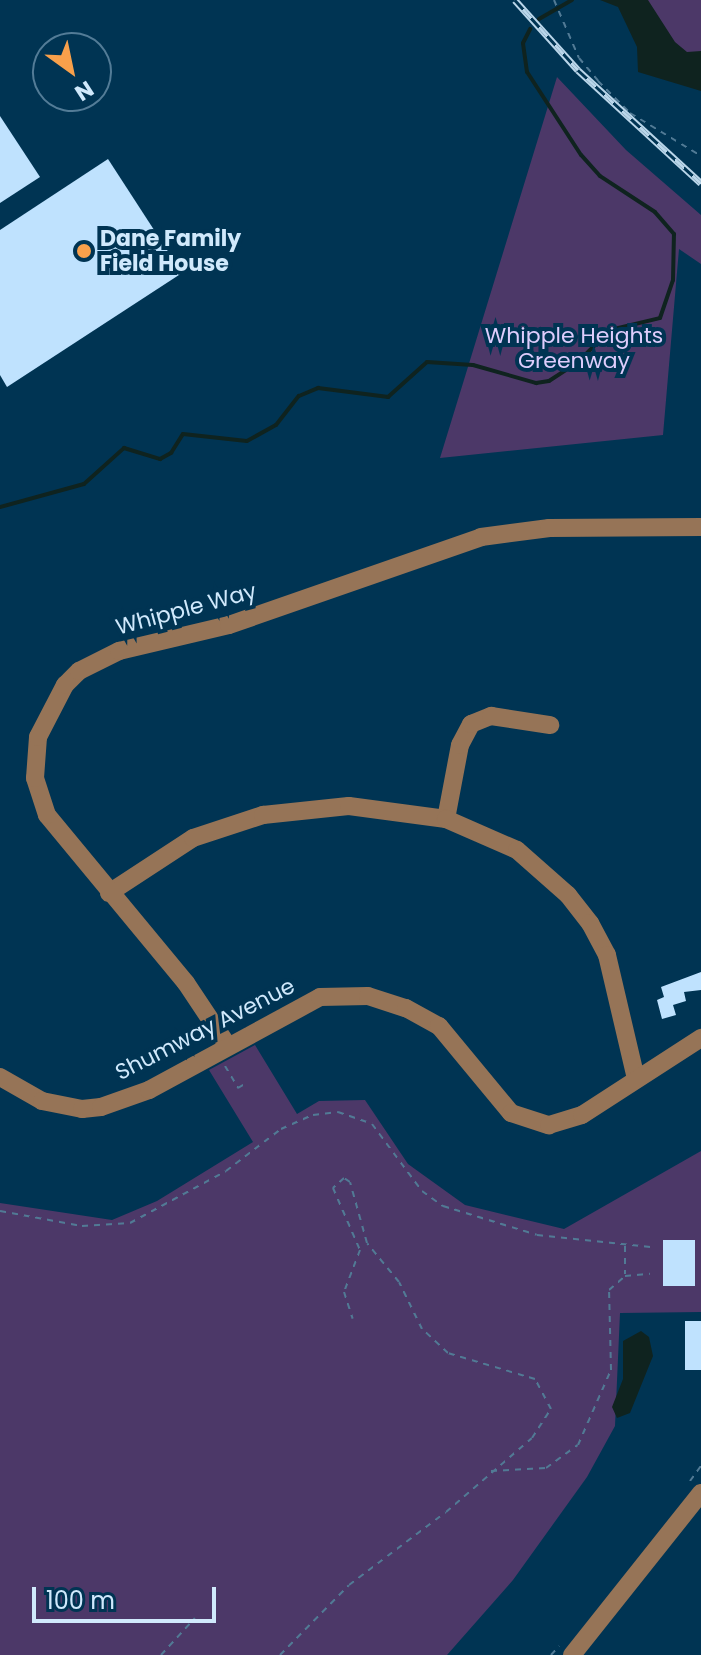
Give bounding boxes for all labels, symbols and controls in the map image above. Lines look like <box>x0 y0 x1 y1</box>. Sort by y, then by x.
north arrow <box>32 32 112 112</box>
text: N <box>69 73 100 108</box>
place label: Dane Family Field House <box>100 225 241 276</box>
marker: Dane Family Field House <box>75 242 93 260</box>
park label: Whipple Heights Greenway <box>485 322 663 374</box>
street label: Whipple Way <box>113 578 259 640</box>
street label: Shumway Avenue <box>111 972 299 1086</box>
scale bar <box>36 1571 220 1621</box>
text: 100 m <box>46 1584 115 1617</box>

